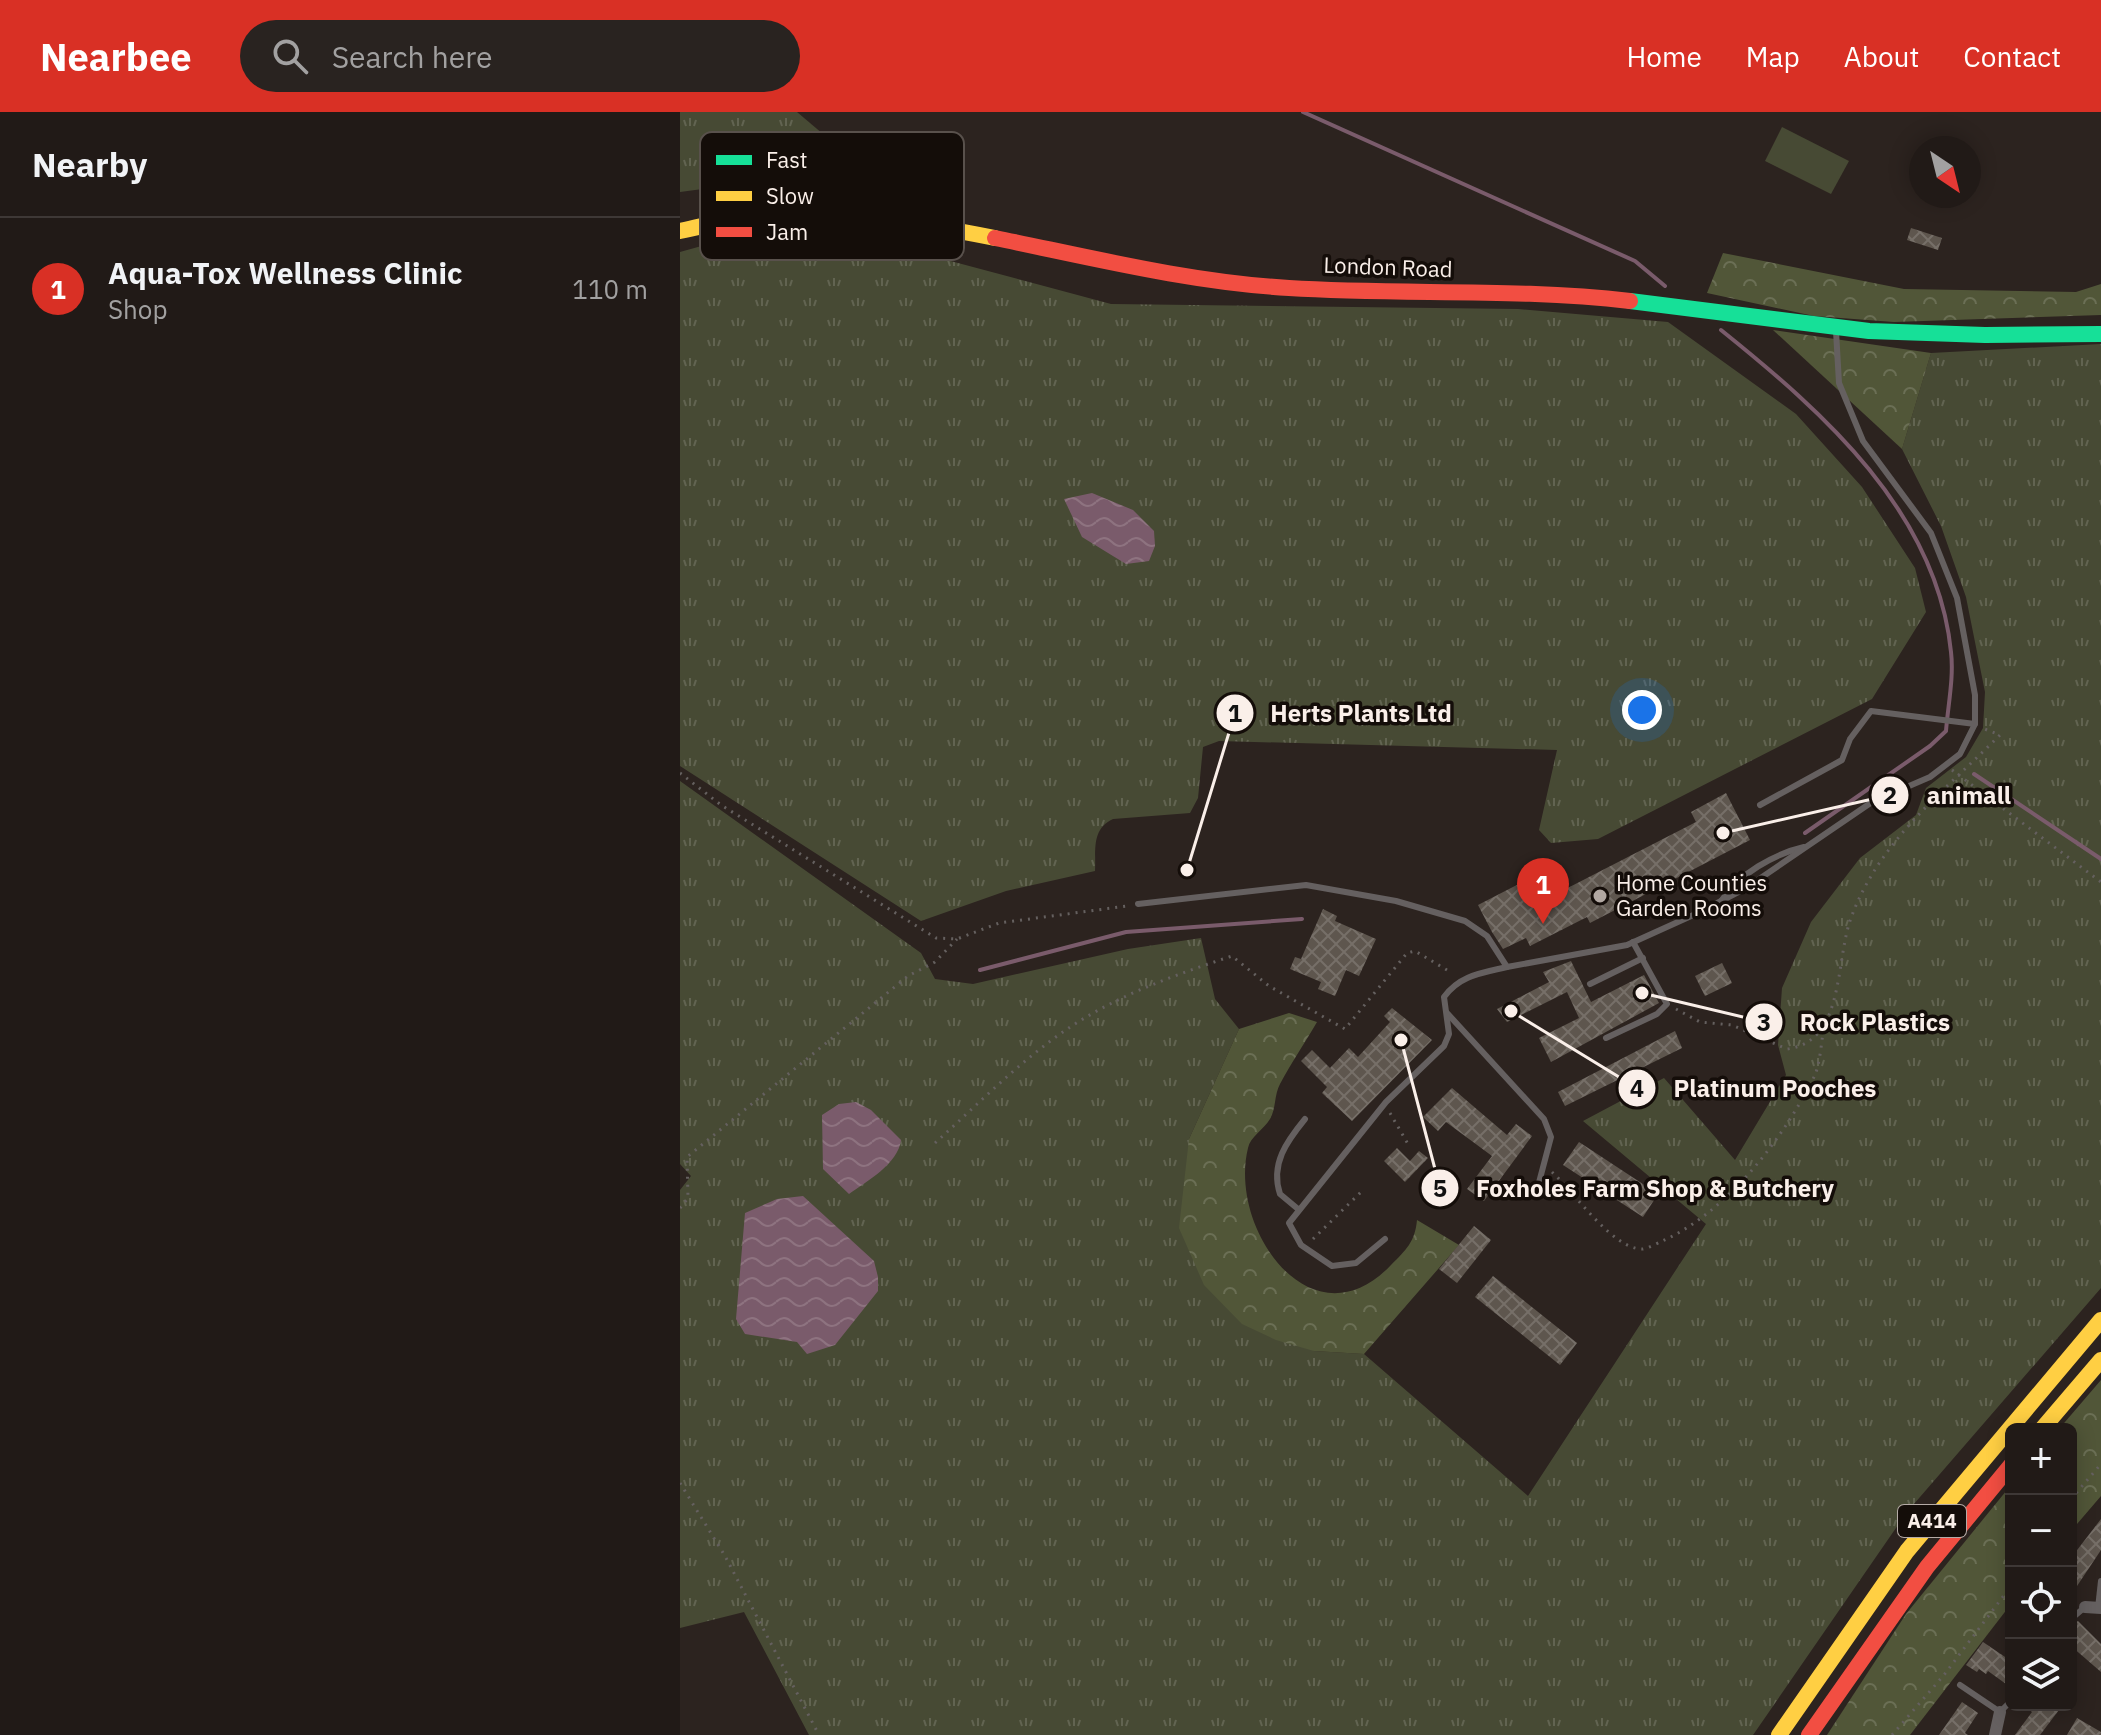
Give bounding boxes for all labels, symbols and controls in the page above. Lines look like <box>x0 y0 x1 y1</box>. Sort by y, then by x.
search box <box>240 20 800 92</box>
text: Nearbee <box>40 32 192 81</box>
icon: search <box>268 34 312 78</box>
text: Search here <box>332 37 493 76</box>
text: Home <box>1626 38 1702 75</box>
text: Map <box>1746 38 1800 75</box>
text: About <box>1844 38 1919 75</box>
text: Contact <box>1963 38 2061 75</box>
legend <box>700 132 964 260</box>
north arrow <box>1909 136 1981 208</box>
text: Nearby <box>32 142 147 186</box>
text: Fast <box>766 145 807 174</box>
text: Slow <box>766 181 814 210</box>
text: Jam <box>766 217 808 246</box>
street label: London Road <box>1323 250 1453 283</box>
text: Aqua-Tox Wellness Clinic <box>108 253 462 292</box>
text: 1 <box>50 272 66 306</box>
text: 110 m <box>572 272 648 306</box>
text: Shop <box>108 292 168 326</box>
callout: Herts Plants Ltd <box>1215 689 1468 737</box>
your location <box>1622 690 1662 730</box>
text: 1 <box>1228 697 1242 729</box>
text: Herts Plants Ltd <box>1270 697 1452 729</box>
callout: animall <box>1870 771 2027 819</box>
text: 2 <box>1883 779 1897 811</box>
text: animall <box>1927 779 2011 811</box>
pin: 1 <box>1517 858 1569 924</box>
place label: Home Counties Garden Rooms <box>1616 868 1767 922</box>
marker: Home Counties Garden Rooms <box>1591 887 1609 905</box>
callout: Rock Plastics <box>1744 998 1966 1046</box>
text: 3 <box>1757 1006 1771 1038</box>
text: Rock Plastics <box>1800 1006 1950 1038</box>
callout: Platinum Pooches <box>1617 1064 1892 1112</box>
text: 4 <box>1630 1072 1644 1104</box>
text: Platinum Pooches <box>1674 1072 1876 1104</box>
callout: Foxholes Farm Shop & Butchery <box>1420 1164 1851 1212</box>
text: 5 <box>1433 1172 1447 1204</box>
text: Foxholes Farm Shop & Butchery <box>1476 1172 1834 1204</box>
map controls <box>2005 1423 2077 1711</box>
button: + <box>2005 1423 2077 1495</box>
button: − <box>2005 1495 2077 1567</box>
road number: A414 <box>1898 1505 1966 1537</box>
button: locate <box>2005 1567 2077 1639</box>
button: layers <box>2005 1639 2077 1711</box>

